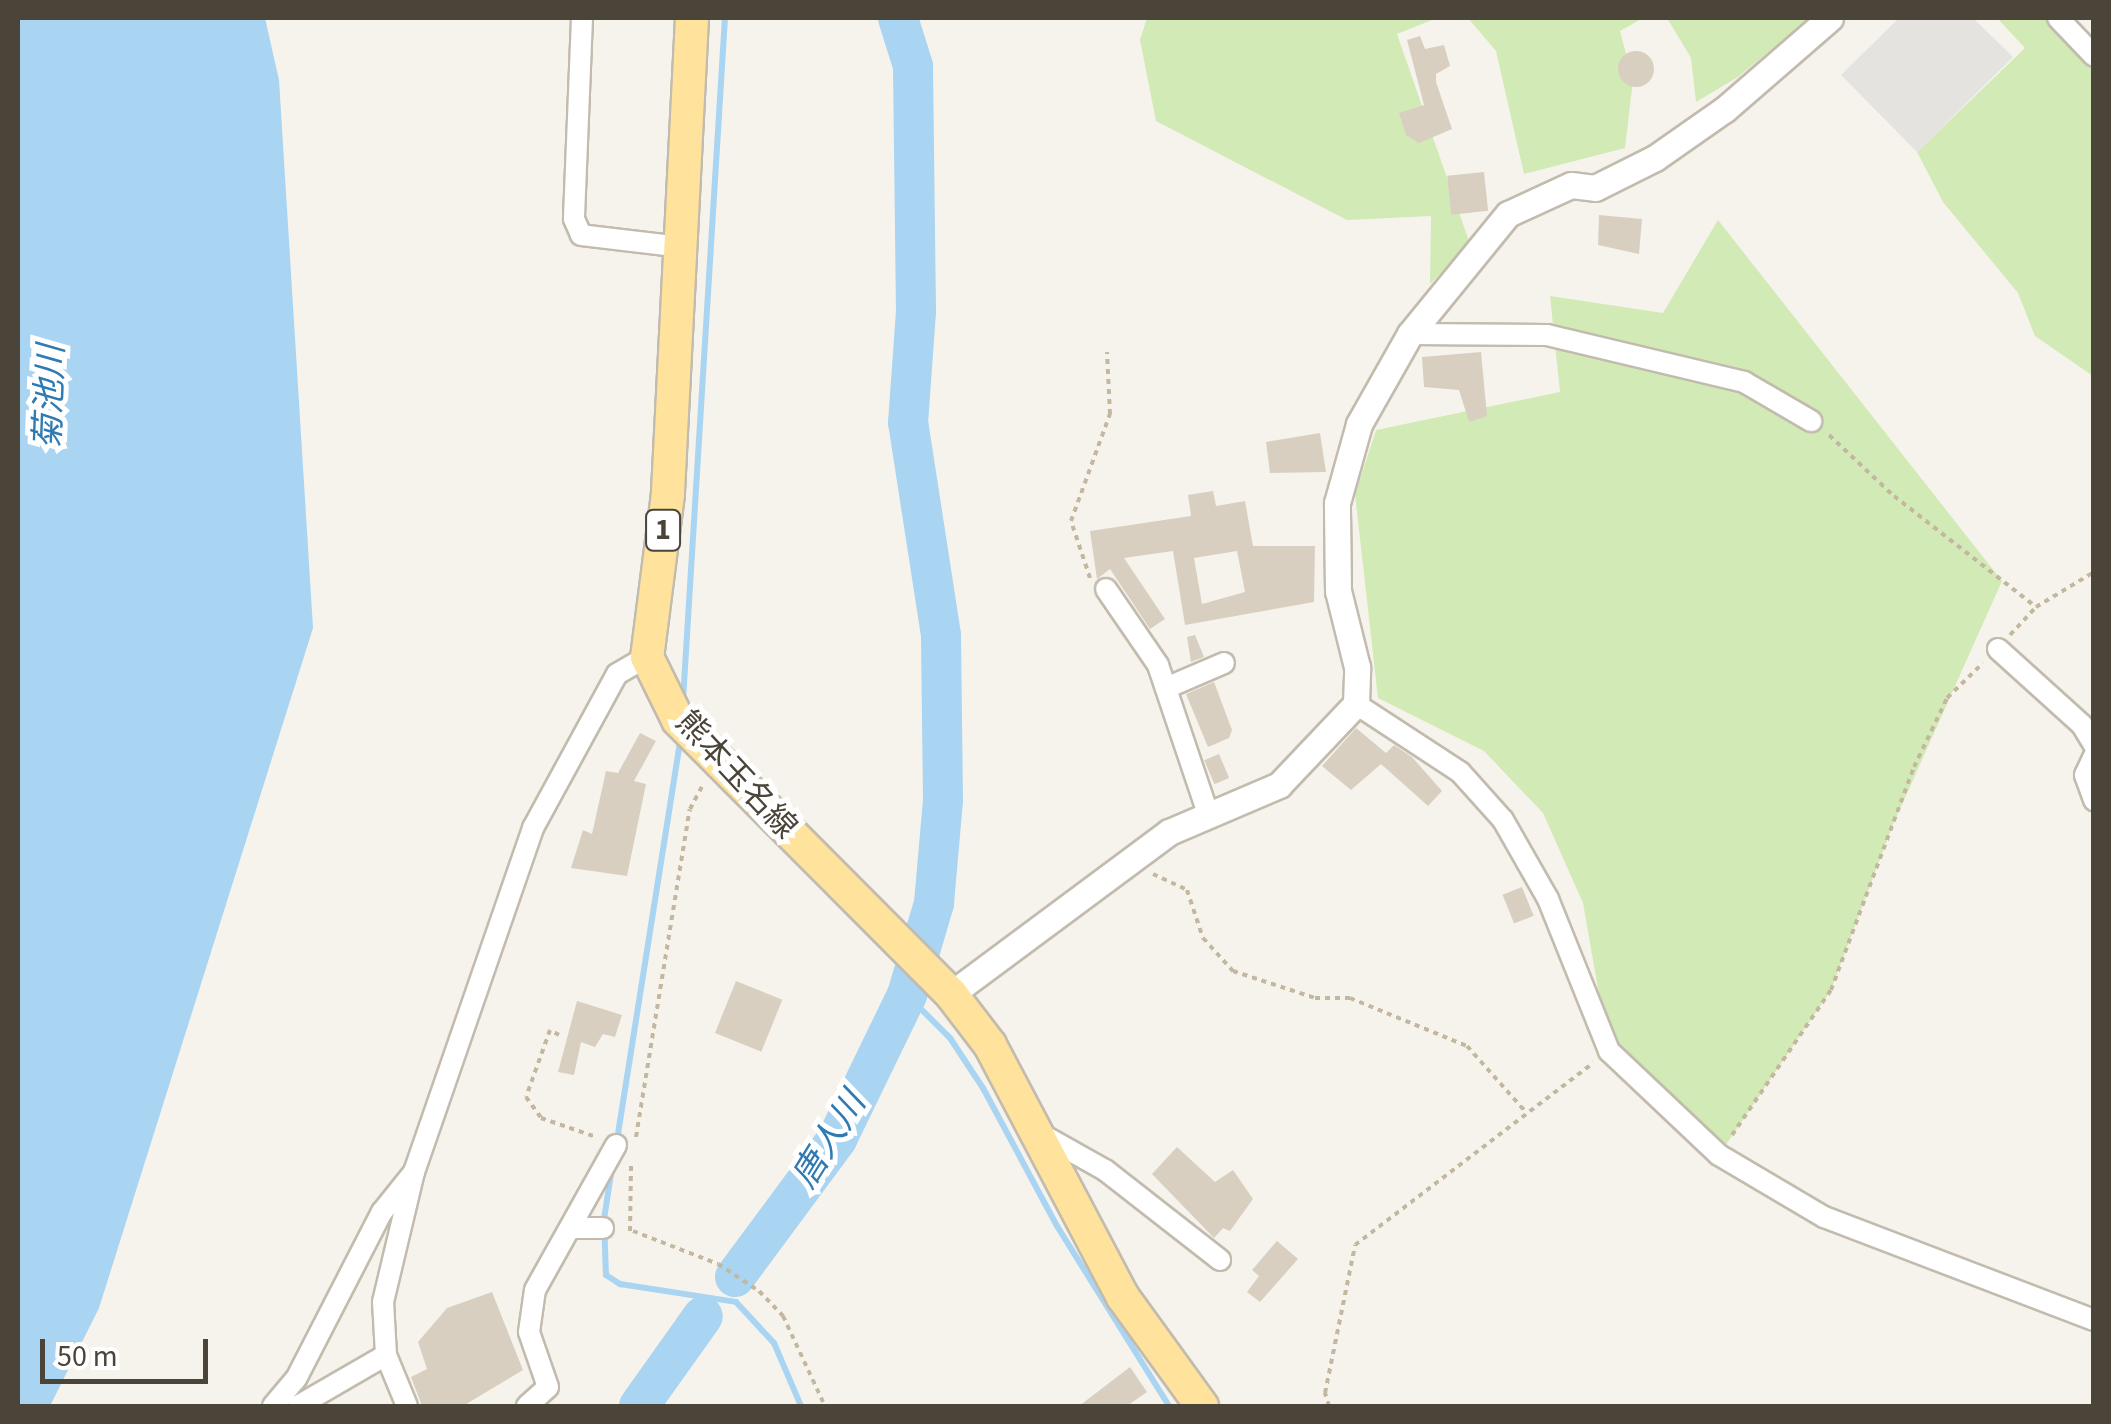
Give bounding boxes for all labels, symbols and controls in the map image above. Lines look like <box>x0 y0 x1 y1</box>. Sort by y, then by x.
water label: 菊池川 <box>27 344 73 450</box>
road number: 1 <box>643 505 683 555</box>
street label: 熊本玉名線 <box>667 703 805 847</box>
water label: 唐人川 <box>783 1084 875 1196</box>
scale bar <box>45 1319 212 1381</box>
text: 50 m <box>57 1335 118 1378</box>

